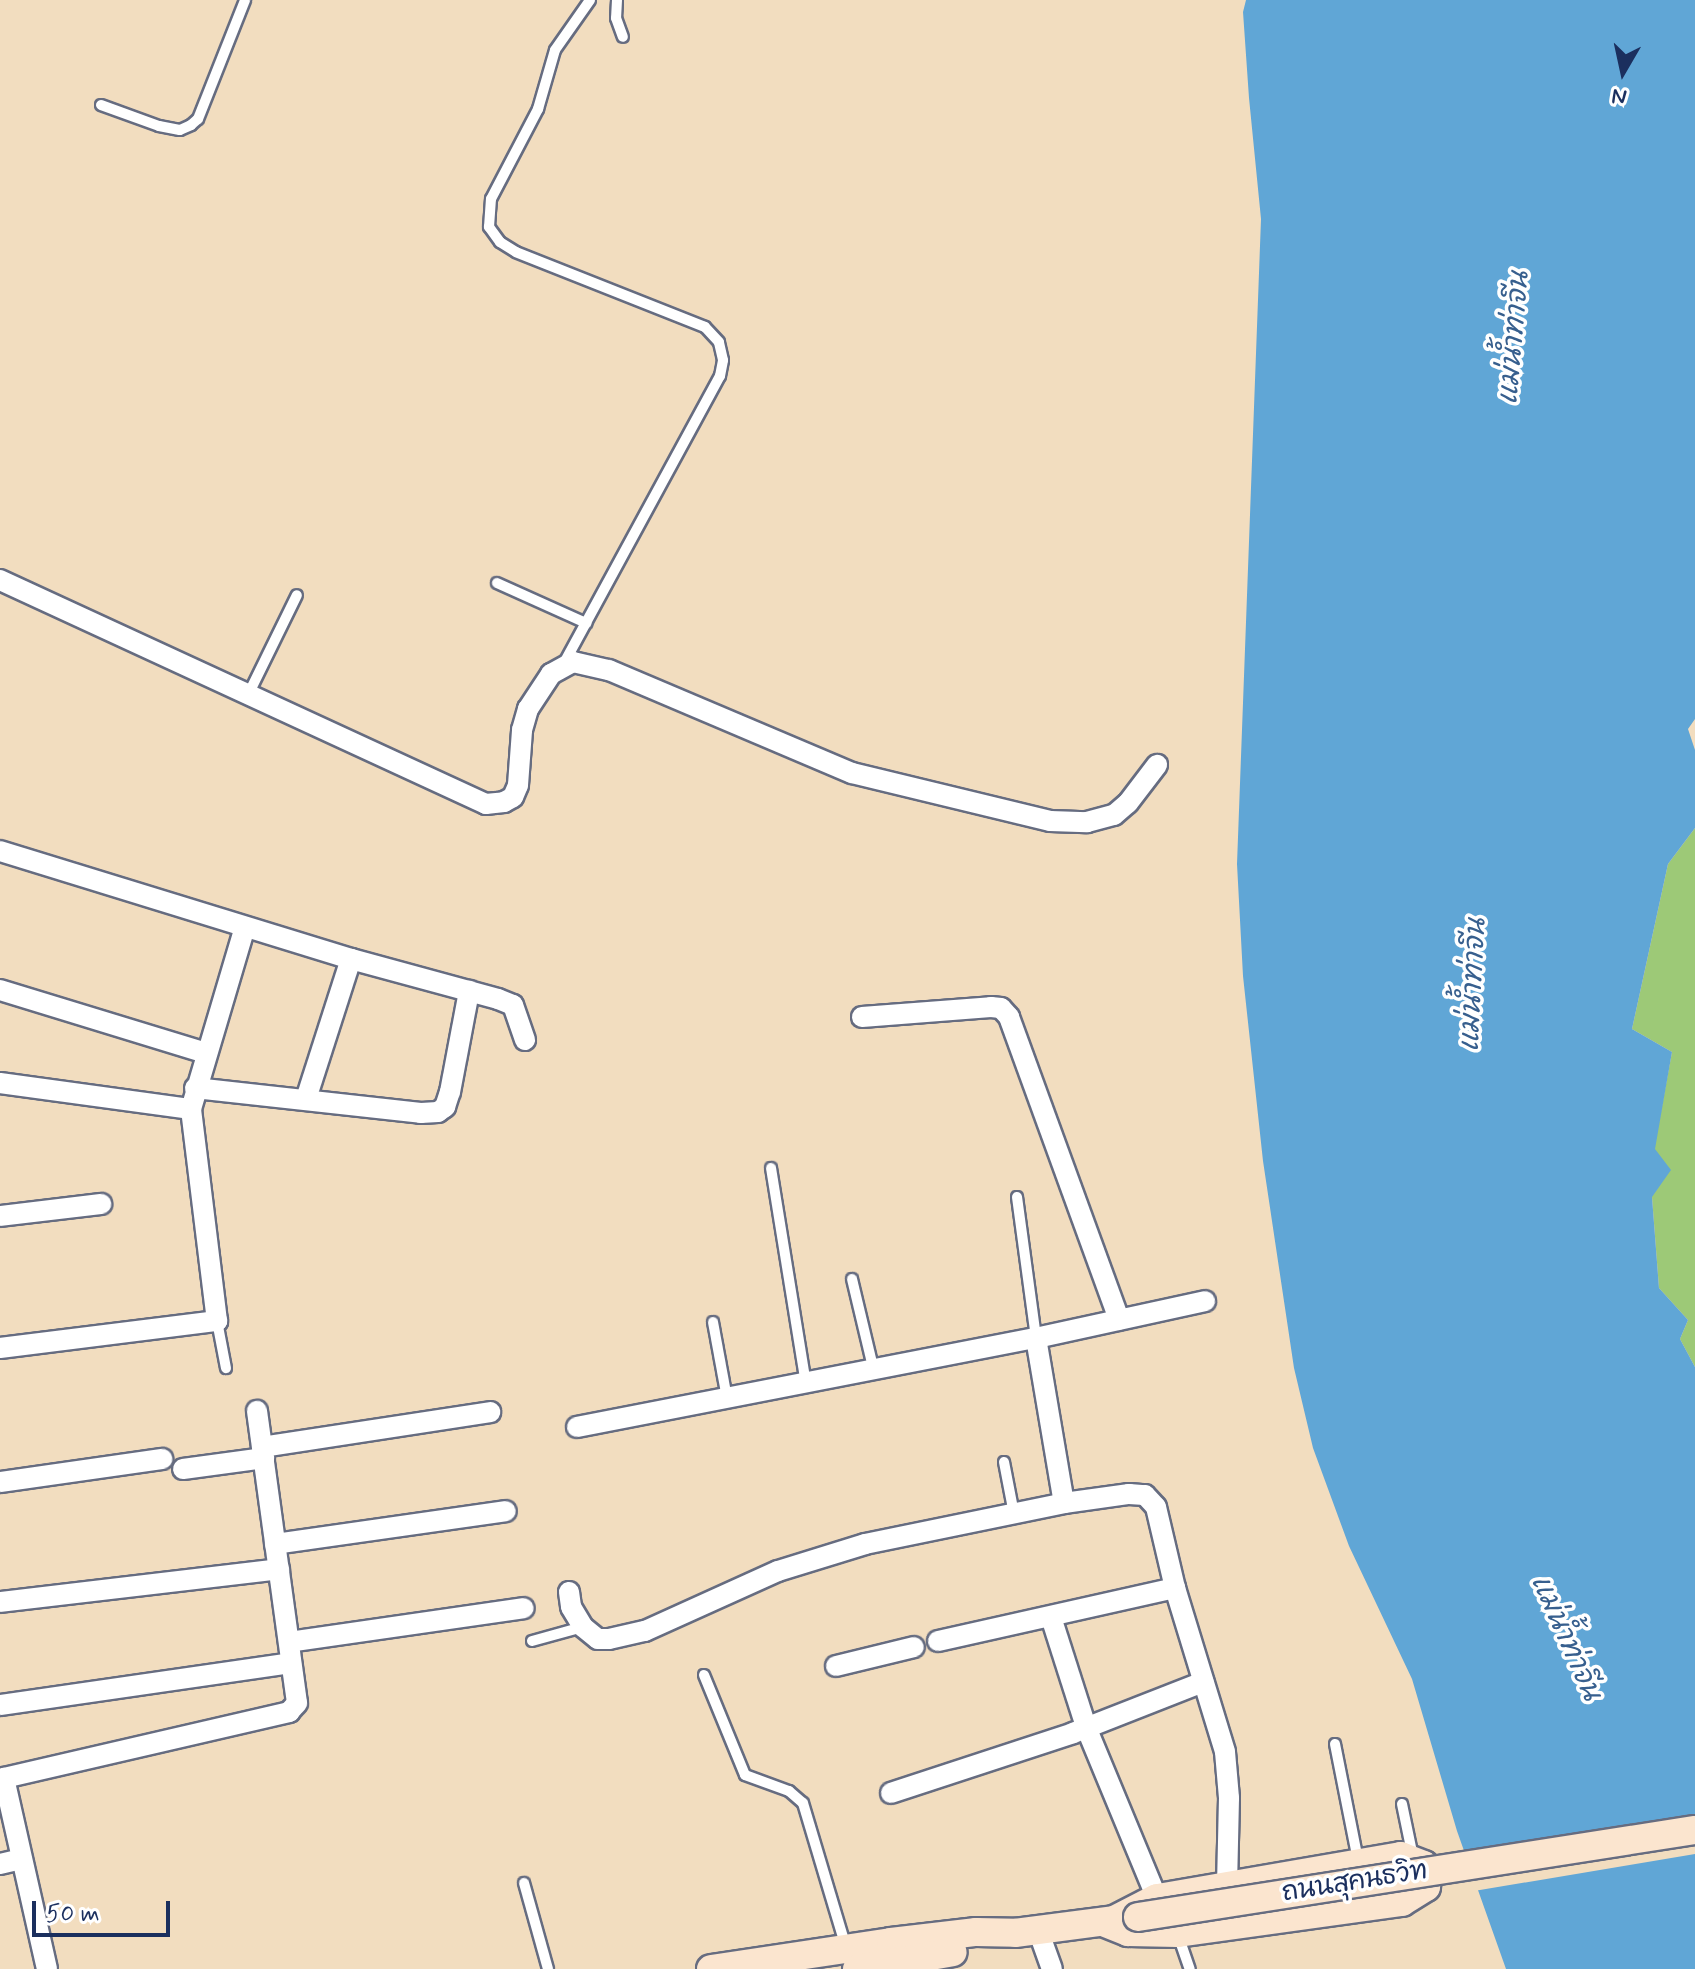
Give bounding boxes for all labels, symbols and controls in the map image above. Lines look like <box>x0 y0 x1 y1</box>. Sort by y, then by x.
north arrow <box>1583 32 1663 112</box>
text: N <box>1610 81 1629 111</box>
water label: แม่น้ำท่าจีน <box>1492 270 1538 406</box>
water label: แม่น้ำท่าจีน <box>1454 918 1494 1052</box>
water label: แม่น้ำท่าจีน <box>1523 1570 1607 1706</box>
street label: ถนนสุคนธวิท <box>1280 1856 1430 1910</box>
scale bar <box>36 1885 174 1935</box>
text: 50 m <box>46 1899 100 1930</box>

